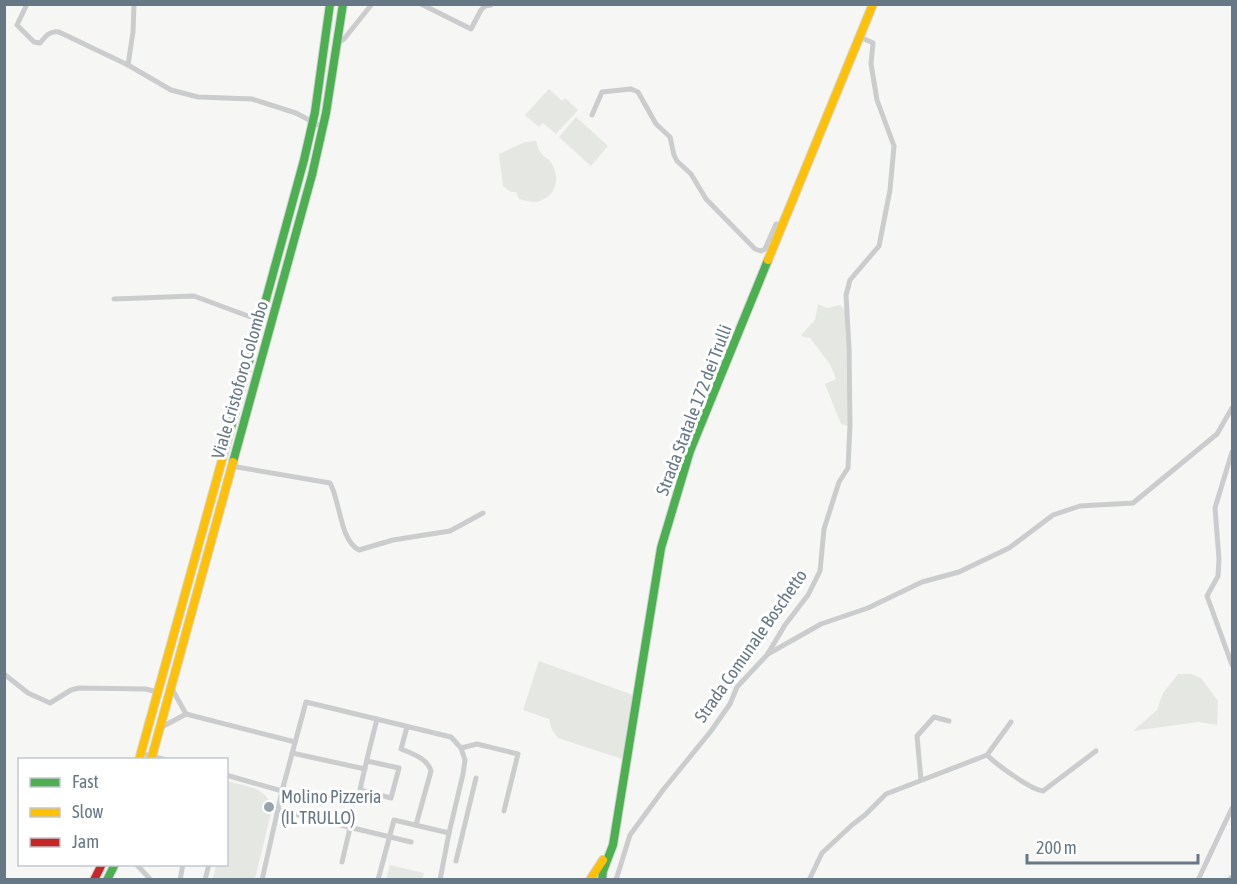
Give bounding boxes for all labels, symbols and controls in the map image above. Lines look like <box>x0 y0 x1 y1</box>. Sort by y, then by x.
street label: Viale Cristoforo Colombo <box>207 299 272 461</box>
street label: Strada Statale 172 dei Trulli <box>651 322 736 498</box>
street label: Strada Comunale Boschetto <box>690 565 811 726</box>
legend <box>18 758 228 866</box>
text: Fast <box>72 771 99 792</box>
place label: Molino Pizzeria (IL TRULLO) <box>281 786 381 828</box>
marker: Molino Pizzeria (IL TRULLO) <box>262 800 276 814</box>
text: Slow <box>72 801 103 822</box>
scale bar <box>1027 827 1198 865</box>
text: Jam <box>72 831 99 852</box>
text: 200 m <box>1036 837 1077 858</box>

